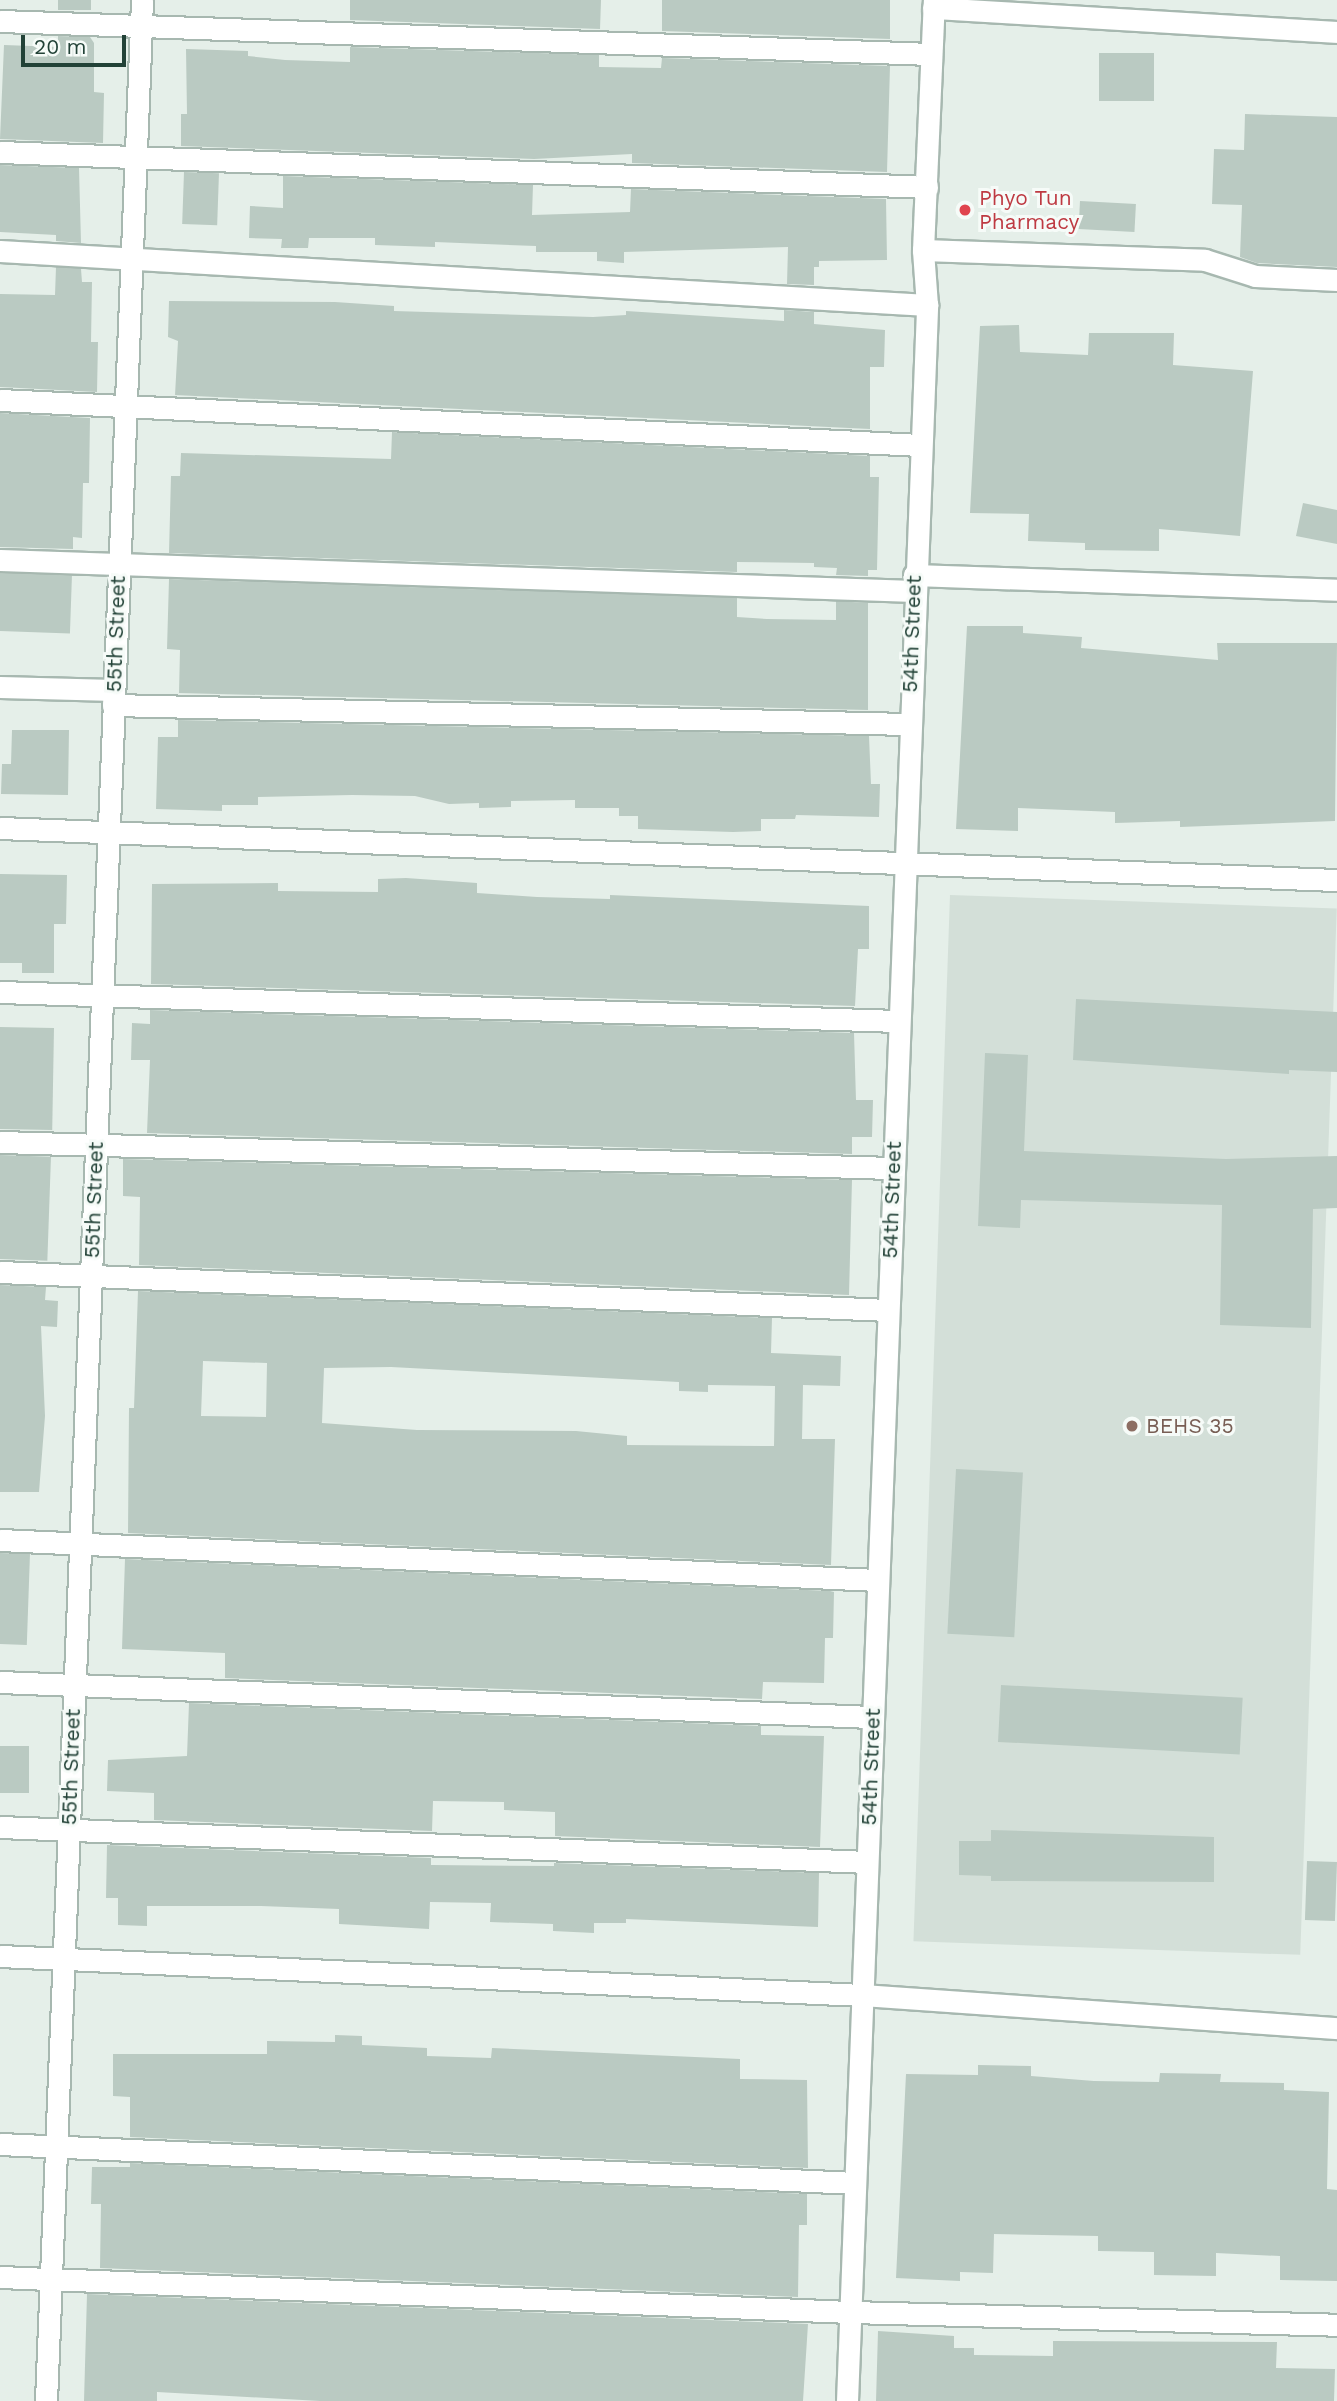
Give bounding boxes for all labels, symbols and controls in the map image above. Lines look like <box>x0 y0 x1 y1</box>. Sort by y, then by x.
scale bar <box>24 21 130 65</box>
text: 20 m <box>34 34 86 59</box>
place label: Phyo Tun Pharmacy <box>979 185 1079 235</box>
marker: Phyo Tun Pharmacy <box>957 202 973 218</box>
street label: 55th Street <box>101 575 131 693</box>
street label: 54th Street <box>897 575 927 693</box>
street label: 55th Street <box>79 1141 109 1259</box>
street label: 54th Street <box>877 1141 907 1259</box>
place label: BEHS 35 <box>1146 1413 1234 1439</box>
marker: BEHS 35 <box>1124 1418 1140 1434</box>
street label: 55th Street <box>56 1708 86 1826</box>
street label: 54th Street <box>856 1708 886 1826</box>

